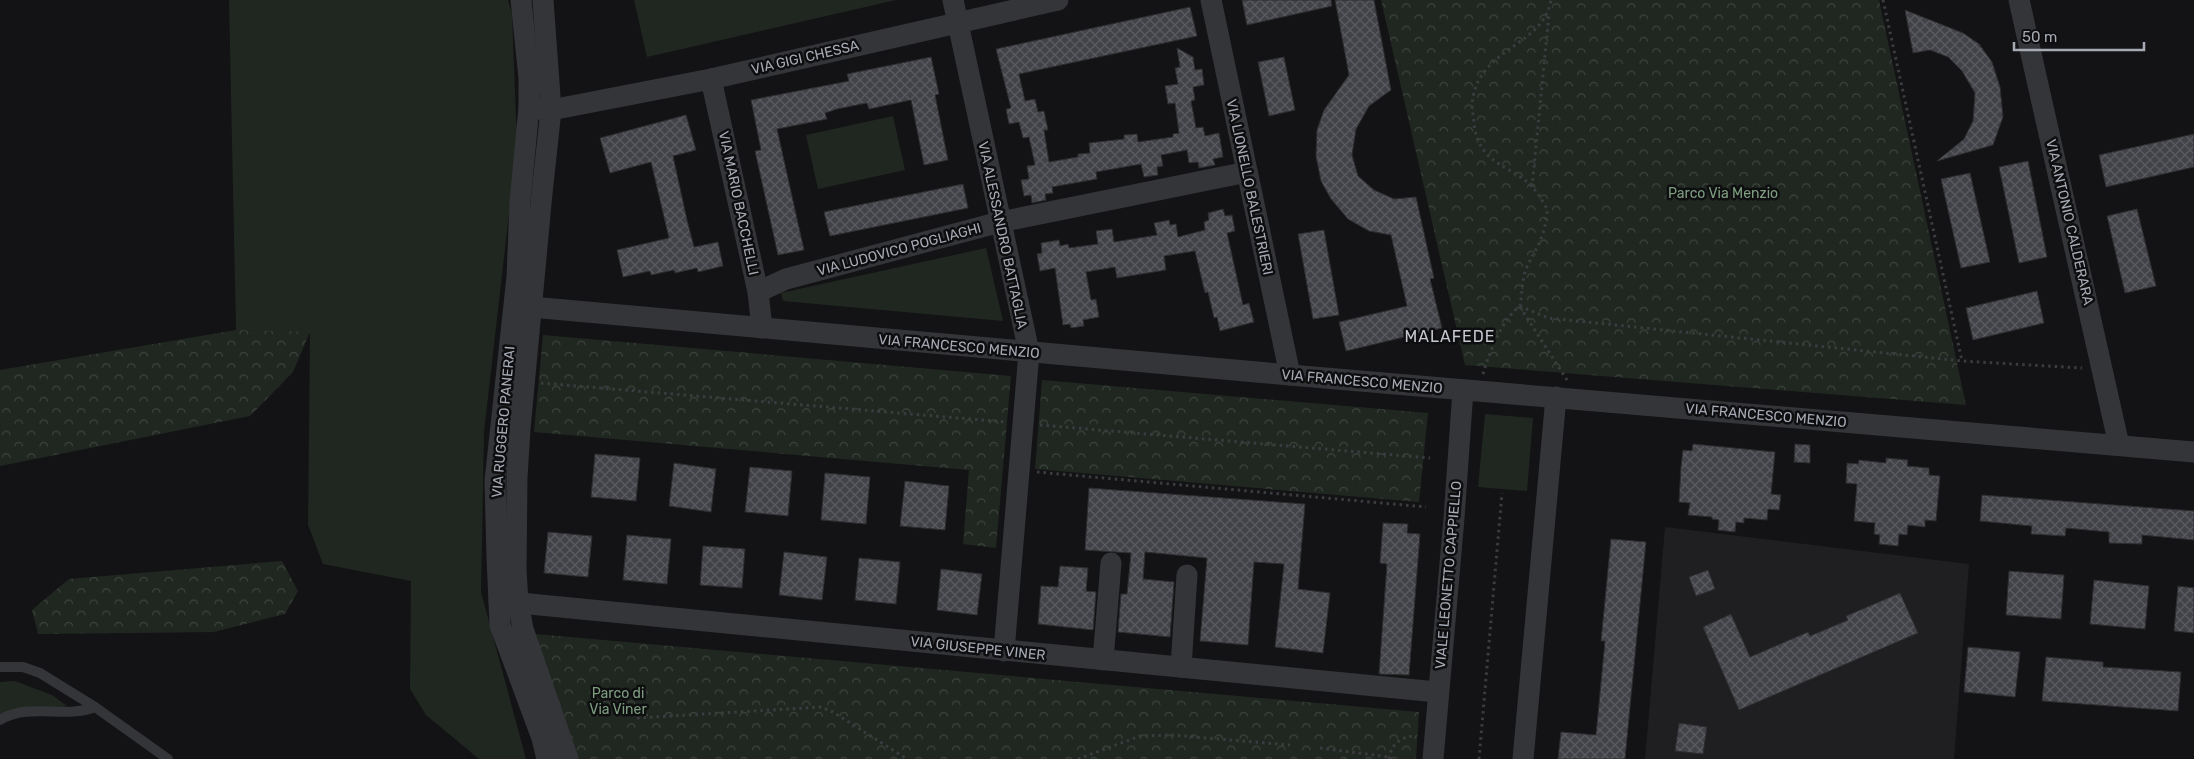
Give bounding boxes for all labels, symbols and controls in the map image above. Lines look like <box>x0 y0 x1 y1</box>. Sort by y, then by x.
scale bar <box>2014 20 2144 52</box>
text: 50 m <box>2022 28 2057 46</box>
street label: VIA GIGI CHESSA <box>750 37 861 78</box>
street label: VIA LIONELLO BALESTRIERI <box>1223 98 1276 277</box>
street label: VIA MARIO BACCHELLI <box>715 129 762 277</box>
street label: VIA ANTONIO CALDERARA <box>2042 138 2097 307</box>
street label: VIA ALESSANDRO BATTAGLIA <box>974 140 1031 331</box>
park label: Parco Via Menzio <box>1668 185 1778 202</box>
street label: VIA LUDOVICO POGLIAGHI <box>815 219 983 280</box>
district label: MALAFEDE <box>1405 327 1495 346</box>
street label: VIA FRANCESCO MENZIO <box>878 331 1040 362</box>
street label: VIA RUGGERO PANERAI <box>488 345 519 499</box>
street label: VIA FRANCESCO MENZIO <box>1281 366 1443 397</box>
street label: VIA FRANCESCO MENZIO <box>1685 400 1847 431</box>
street label: VIALE LEONETTO CAPPIELLO <box>1432 480 1465 670</box>
street label: VIA GIUSEPPE VINER <box>910 633 1046 664</box>
park label: Parco di Via Viner <box>589 685 647 718</box>

